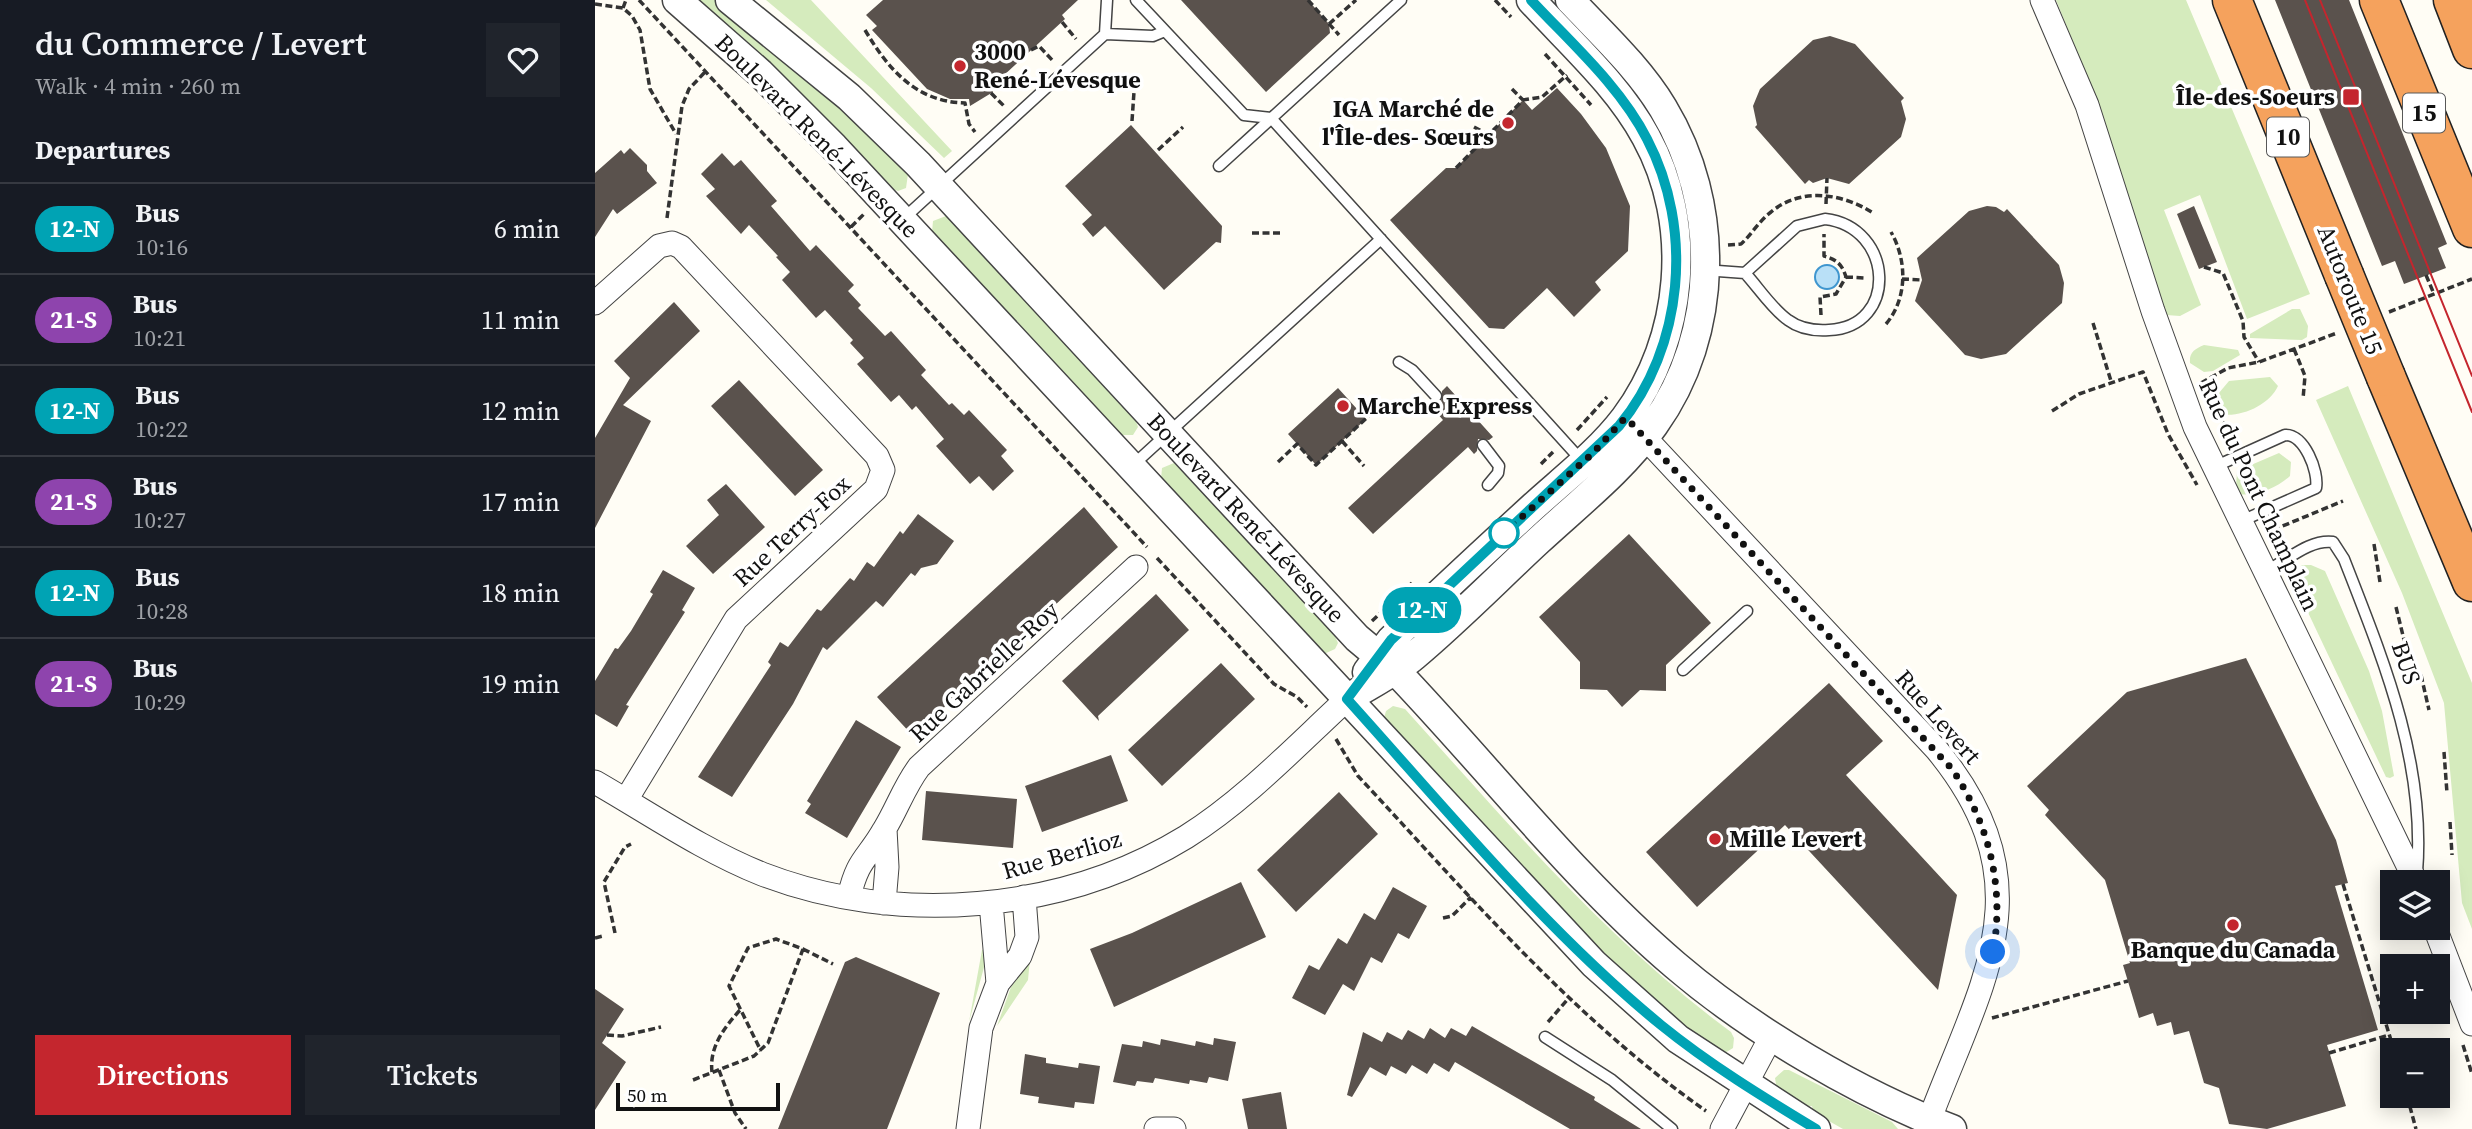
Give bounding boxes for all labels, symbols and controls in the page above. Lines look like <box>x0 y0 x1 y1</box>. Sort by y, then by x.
text: du Commerce / Levert <box>35 21 366 66</box>
button: heart <box>486 23 560 97</box>
street label: Boulevard René-Lévesque <box>708 26 927 245</box>
place label: 3000 René-Lévesque <box>974 35 1141 96</box>
marker: 3000 René-Lévesque <box>952 58 968 74</box>
text: Walk · 4 min · 260 m <box>35 70 241 102</box>
place label: Île-des-Soeurs <box>2176 80 2335 113</box>
marker: Île-des-Soeurs <box>2341 87 2361 107</box>
place label: IGA Marché de l'Île-des- Sœurs <box>1322 92 1494 153</box>
road number: 15 <box>2403 94 2445 132</box>
marker: IGA Marché de l'Île-des- Sœurs <box>1500 115 1516 131</box>
road number: 10 <box>2267 118 2309 156</box>
text: Departures <box>35 132 170 168</box>
text: Bus <box>135 195 180 231</box>
text: 6 min <box>494 211 560 247</box>
text: 12-N <box>49 212 100 245</box>
street label: Autoroute 15 <box>2310 220 2391 359</box>
text: 10:16 <box>135 231 188 263</box>
text: Bus <box>133 286 177 322</box>
text: 11 min <box>481 302 560 338</box>
text: 21-S <box>50 303 97 336</box>
text: 10:21 <box>133 322 186 354</box>
street label: Rue du Pont Champlain <box>2191 374 2328 616</box>
text: Bus <box>135 377 180 413</box>
place label: Marche Express <box>1357 389 1533 422</box>
text: 12 min <box>481 393 560 429</box>
text: 12-N <box>49 394 100 427</box>
marker: Marche Express <box>1335 398 1351 414</box>
street label: Boulevard René-Lévesque <box>1140 405 1353 630</box>
text: 10:22 <box>135 413 188 445</box>
street label: Rue Terry-Fox <box>726 467 858 594</box>
text: Bus <box>133 468 177 504</box>
text: 17 min <box>481 484 560 520</box>
text: 21-S <box>50 485 97 518</box>
text: 10:27 <box>133 504 186 536</box>
unlabelled marker <box>1489 518 1519 548</box>
text: Bus <box>135 559 180 595</box>
text: 18 min <box>481 575 560 611</box>
text: 12-N <box>49 576 100 609</box>
line badge: 12-N <box>1373 587 1471 633</box>
street label: Rue Gabrielle-Roy <box>902 593 1066 750</box>
text: 12-N <box>1396 593 1448 626</box>
text: 10:28 <box>135 595 188 627</box>
street label: BUS <box>2384 637 2429 689</box>
text: Bus <box>133 650 177 686</box>
street label: Rue Levert <box>1888 662 1989 771</box>
text: 19 min <box>481 666 560 702</box>
text: 21-S <box>50 667 97 700</box>
text: 10:29 <box>133 686 186 718</box>
street label: Rue Berlioz <box>998 822 1125 887</box>
place label: Mille Levert <box>1729 822 1862 855</box>
marker: Mille Levert <box>1707 831 1723 847</box>
map controls <box>2380 870 2450 1108</box>
button: layers <box>2380 870 2450 940</box>
marker: Banque du Canada <box>2225 917 2241 933</box>
place label: Banque du Canada <box>2131 933 2336 966</box>
your location <box>1975 934 2010 969</box>
button: + <box>2380 954 2450 1024</box>
button: Directions <box>35 1035 291 1115</box>
button: Tickets <box>305 1035 560 1115</box>
button: − <box>2380 1038 2450 1108</box>
scale bar <box>616 1080 781 1112</box>
text: 50 m <box>627 1082 668 1108</box>

